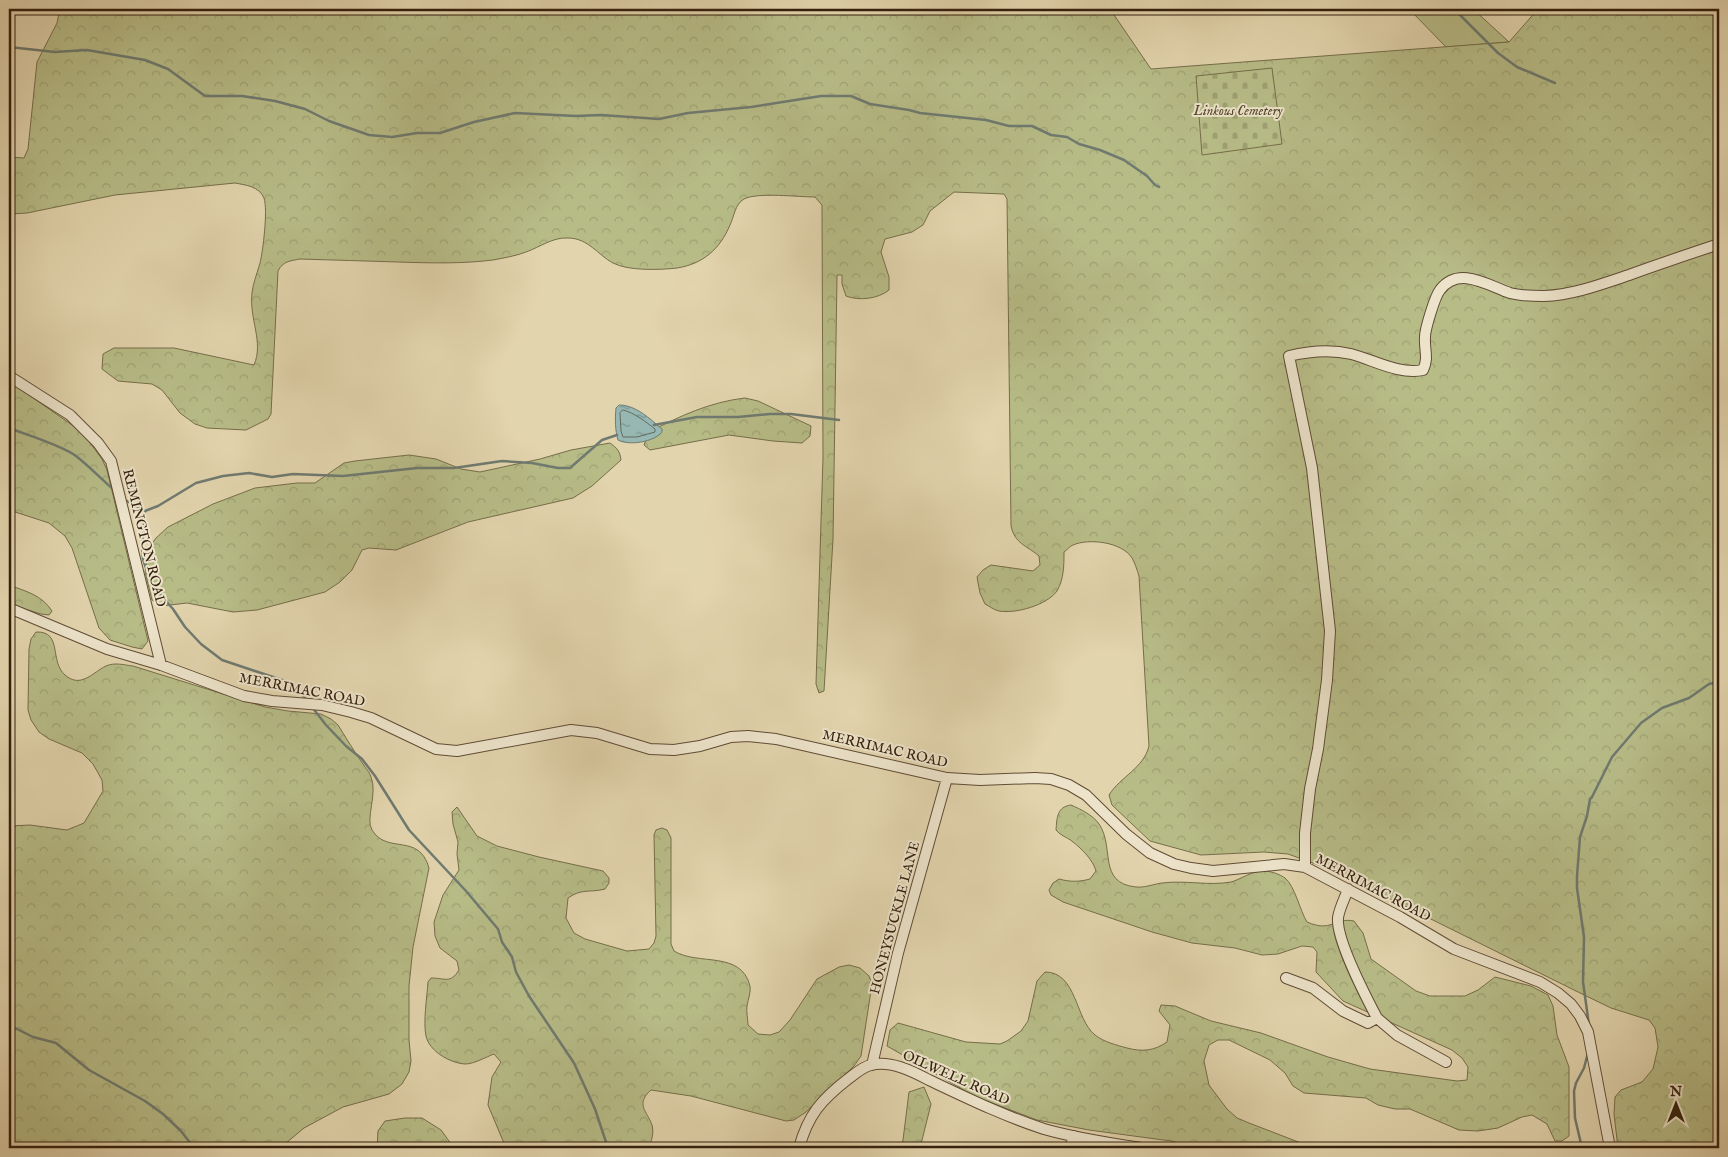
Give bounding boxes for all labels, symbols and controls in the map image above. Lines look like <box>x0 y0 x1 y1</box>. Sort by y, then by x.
park label: Linkous Cemetery <box>1193 102 1283 120</box>
street label: REMINGTON ROAD <box>118 467 170 609</box>
street label: MERRIMAC ROAD <box>237 669 367 711</box>
street label: MERRIMAC ROAD <box>821 726 949 772</box>
street label: HONEYSUCKLE LANE <box>866 839 924 996</box>
street label: MERRIMAC ROAD <box>1312 850 1434 926</box>
street label: OILWELL ROAD <box>900 1046 1012 1110</box>
north arrow <box>1650 1080 1700 1130</box>
text: N <box>1669 1083 1682 1101</box>

